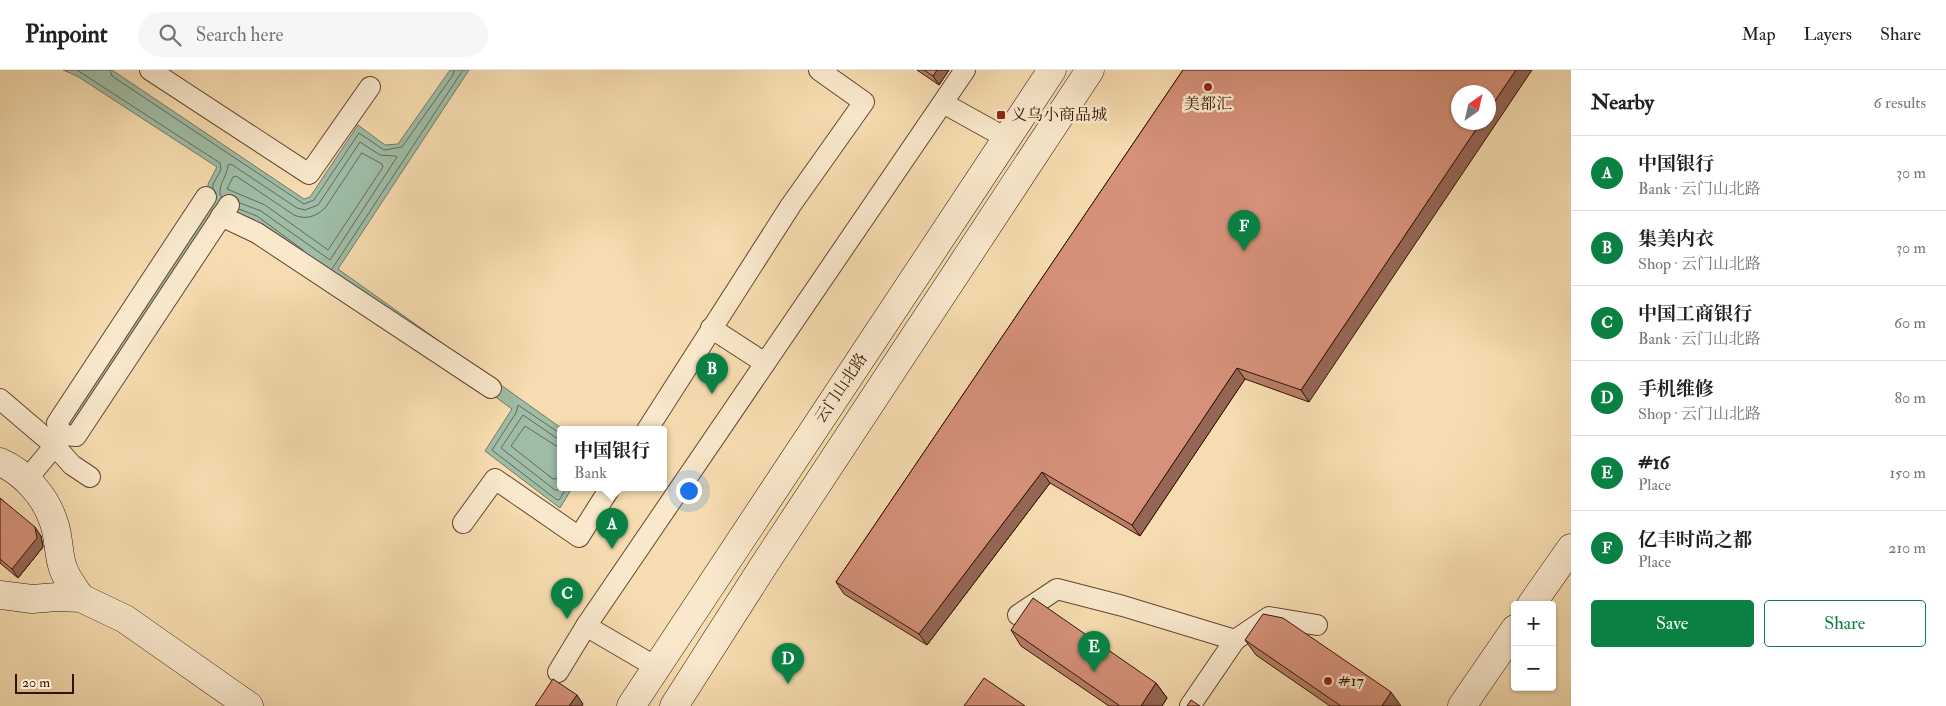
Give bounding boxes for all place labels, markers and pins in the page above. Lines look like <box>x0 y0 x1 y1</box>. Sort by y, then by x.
marker: 美都汇 <box>1202 81 1214 93</box>
place label: 美都汇 <box>1184 94 1232 114</box>
place label: 义乌小商品城 <box>1011 105 1107 125</box>
marker: 义乌小商品城 <box>995 109 1007 121</box>
pin: F <box>1228 210 1260 251</box>
pin: B <box>696 353 728 394</box>
pin: A <box>596 508 628 549</box>
pin: C <box>551 578 583 619</box>
pin: E <box>1078 631 1110 672</box>
pin: D <box>772 643 804 684</box>
place label: #17 <box>1338 671 1364 691</box>
marker: #17 <box>1322 675 1334 687</box>

